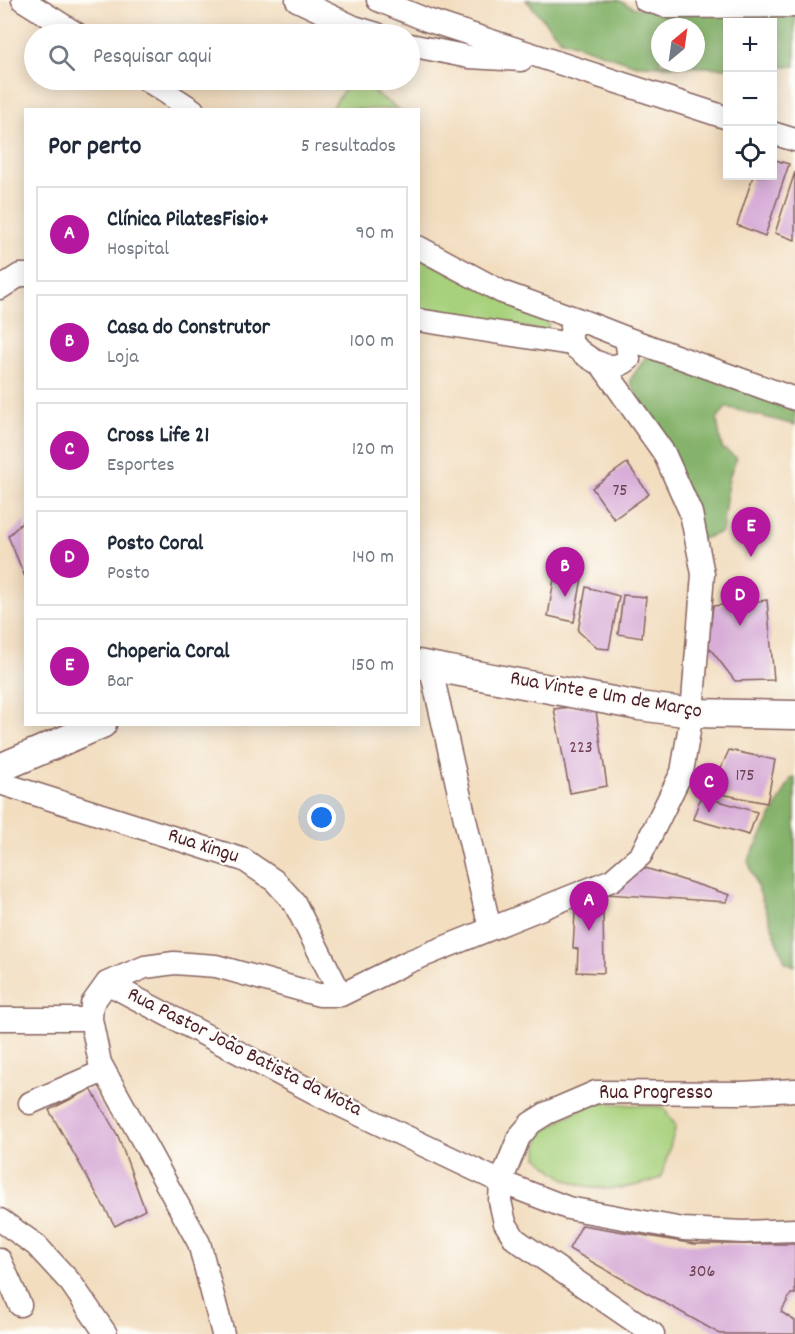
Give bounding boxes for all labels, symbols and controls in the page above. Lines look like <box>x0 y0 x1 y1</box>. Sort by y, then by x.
north arrow <box>651 18 705 72</box>
map controls <box>723 18 777 180</box>
button: + <box>723 18 777 72</box>
search box <box>24 24 420 90</box>
icon: search <box>45 41 78 74</box>
text: Pesquisar aqui <box>93 42 212 73</box>
button: − <box>723 72 777 126</box>
button: locate <box>723 126 777 180</box>
text: Por perto <box>48 129 141 166</box>
text: 5 resultados <box>301 133 396 161</box>
text: Clínica PilatesFisio+ <box>107 205 269 236</box>
text: A <box>64 220 75 248</box>
text: 90 m <box>356 220 394 248</box>
text: Hospital <box>107 236 169 264</box>
text: Casa do Construtor <box>107 313 270 344</box>
text: B <box>65 328 74 356</box>
text: 100 m <box>350 328 394 356</box>
text: Loja <box>107 344 139 372</box>
text: Cross Life 21 <box>107 421 209 452</box>
text: C <box>65 436 74 464</box>
text: 120 m <box>352 436 394 464</box>
text: Esportes <box>107 452 175 480</box>
house number: 75 <box>612 479 628 504</box>
pin: E <box>732 508 771 557</box>
text: Posto Coral <box>107 529 203 560</box>
text: D <box>64 544 75 572</box>
text: 140 m <box>352 544 394 572</box>
pin: B <box>546 548 584 597</box>
text: Posto <box>107 560 150 588</box>
pin: D <box>720 576 760 626</box>
text: Choperia Coral <box>107 637 229 668</box>
text: E <box>65 652 74 680</box>
text: 150 m <box>351 652 394 680</box>
street label: Rua Vinte e Um de Março <box>508 664 704 728</box>
text: Bar <box>107 668 133 696</box>
house number: 223 <box>569 736 593 761</box>
pin: C <box>690 764 728 813</box>
house number: 175 <box>735 764 755 789</box>
your location <box>307 803 336 832</box>
street label: Rua Xingu <box>164 821 242 873</box>
pin: A <box>570 882 608 931</box>
street label: Rua Pastor João Batista da Mota <box>121 981 368 1126</box>
street label: Rua Progresso <box>599 1079 713 1109</box>
house number: 306 <box>689 1260 715 1285</box>

